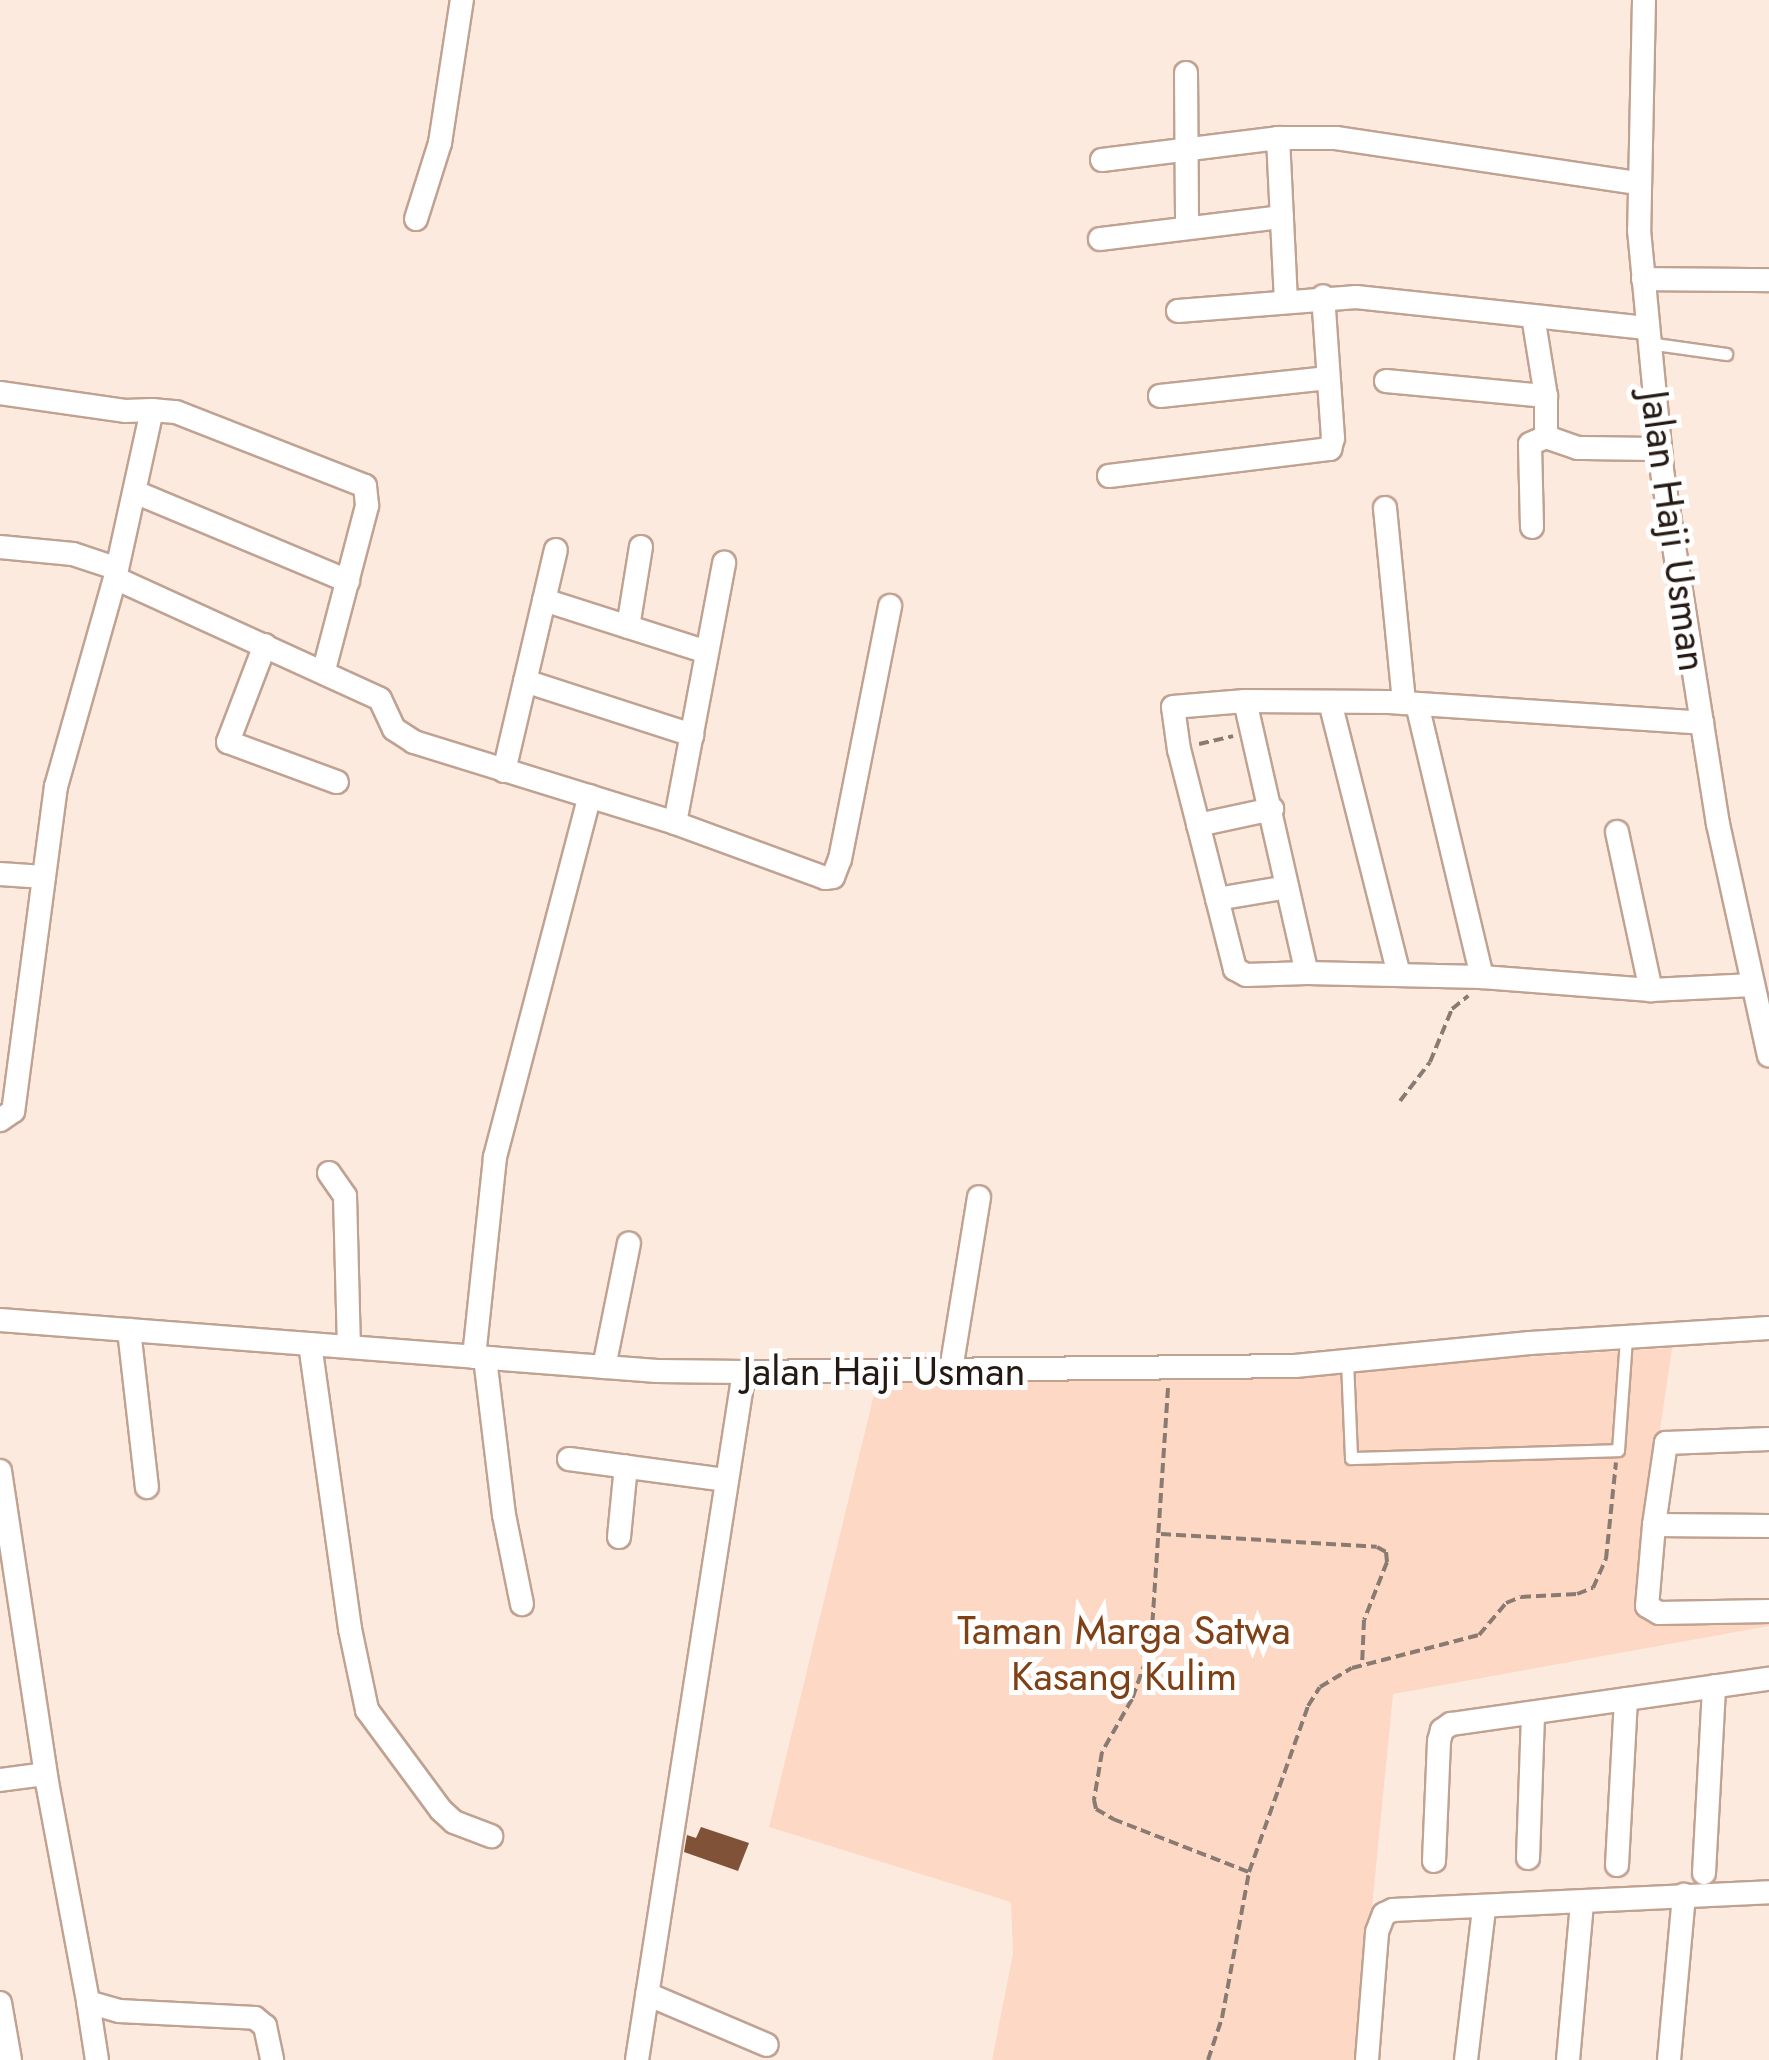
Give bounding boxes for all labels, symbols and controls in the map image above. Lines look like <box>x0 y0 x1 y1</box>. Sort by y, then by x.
street label: Jalan Haji Usman <box>1631 387 1717 675</box>
street label: Jalan Haji Usman <box>742 1347 1026 1395</box>
park label: Taman Marga Satwa Kasang Kulim <box>957 1606 1291 1700</box>

